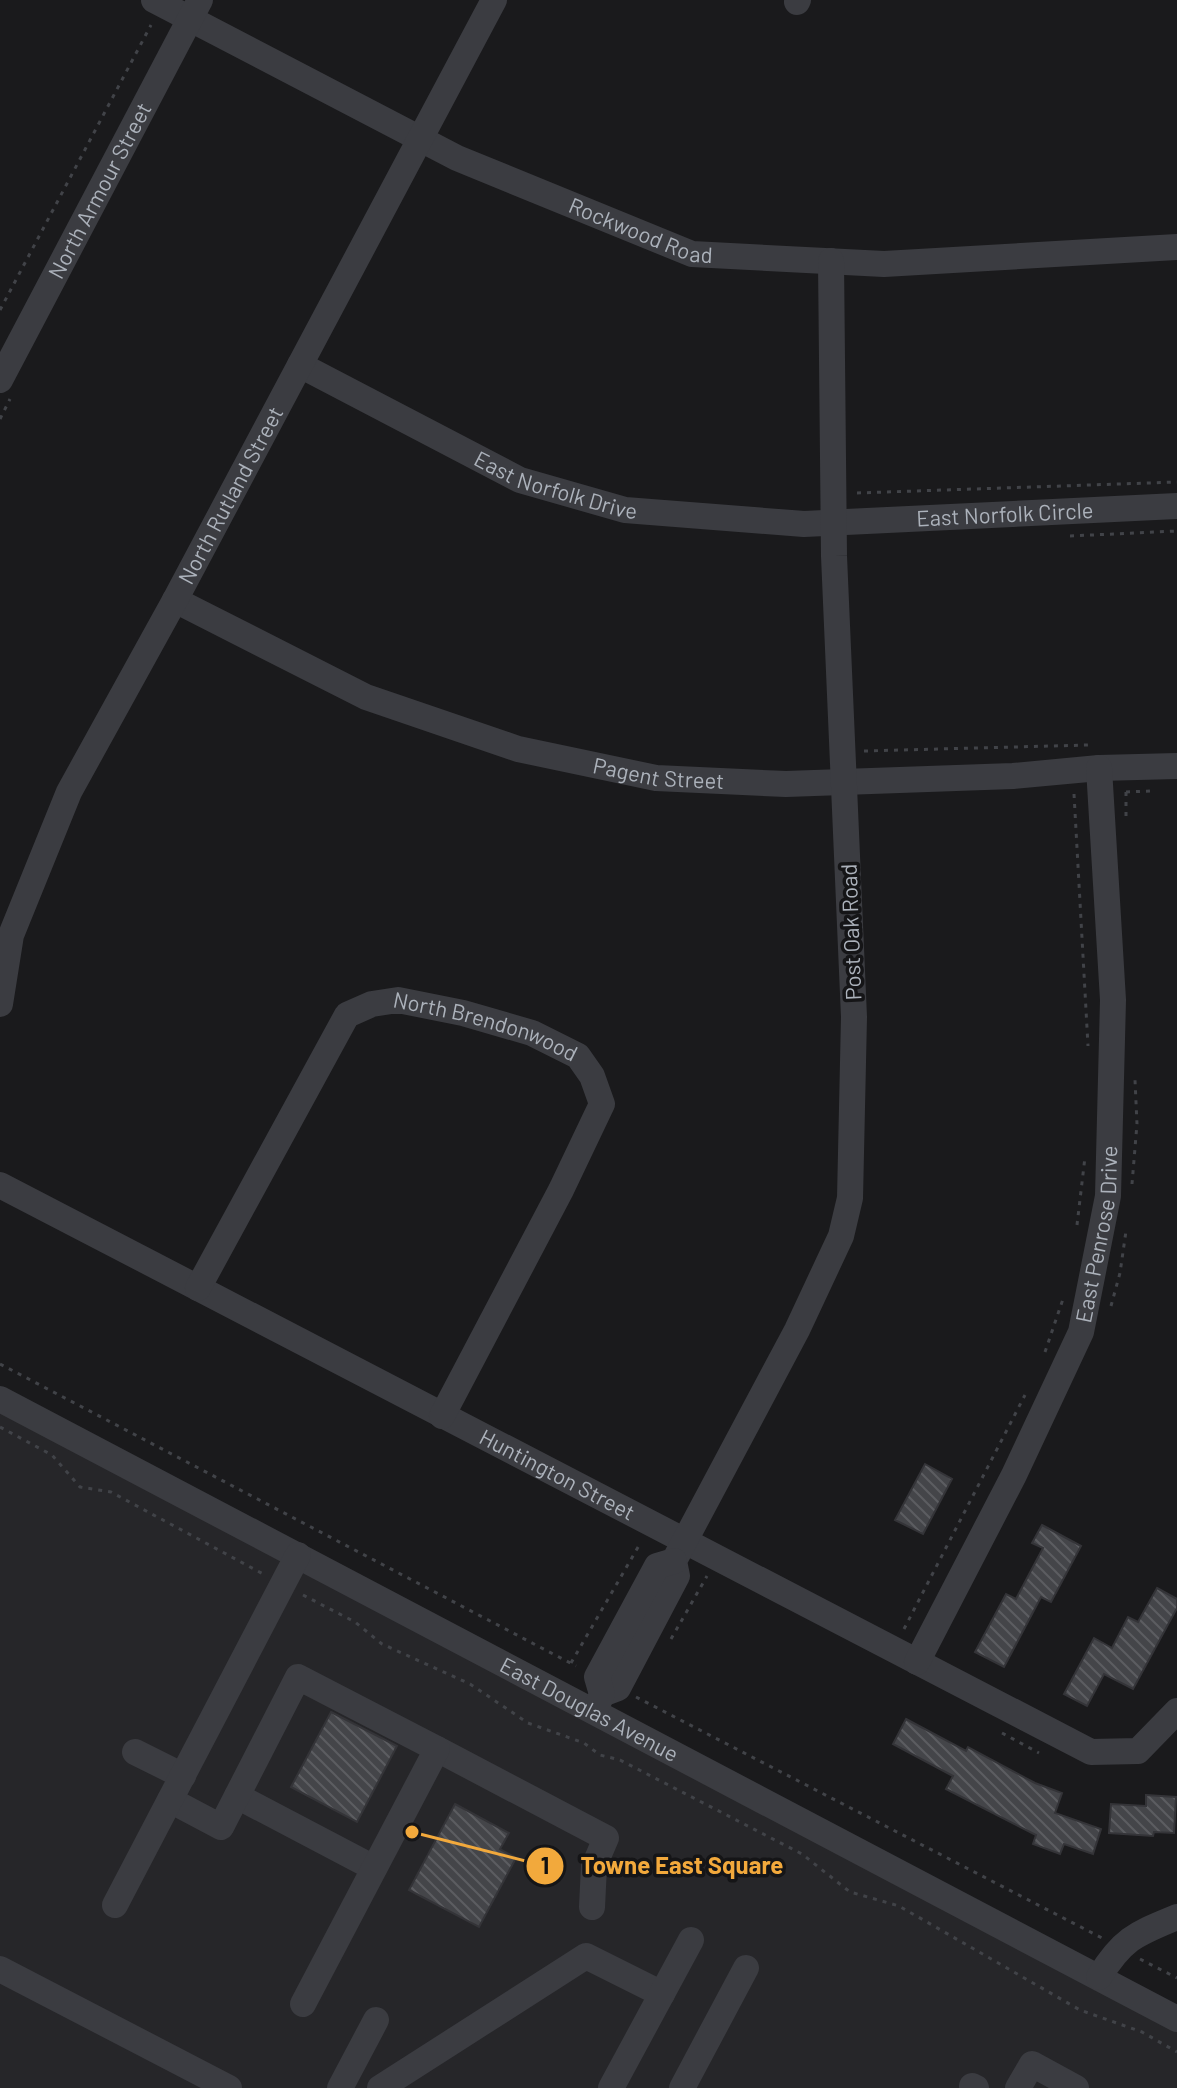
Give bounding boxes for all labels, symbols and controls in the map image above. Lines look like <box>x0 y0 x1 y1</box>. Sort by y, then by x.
street label: North Armour Street <box>42 98 156 283</box>
street label: Rockwood Road <box>565 191 713 267</box>
street label: North Rutland Street <box>172 402 288 588</box>
street label: East Norfolk Drive <box>470 445 638 523</box>
street label: East Norfolk Circle <box>916 496 1094 531</box>
street label: Pagent Street <box>591 751 725 793</box>
street label: Post Oak Road <box>835 863 865 1001</box>
street label: North Brendonwood <box>391 985 582 1066</box>
street label: East Penrose Drive <box>1069 1145 1121 1325</box>
street label: Huntington Street <box>476 1423 640 1525</box>
street label: East Douglas Avenue <box>496 1651 683 1766</box>
callout: Towne East Square <box>525 1842 800 1890</box>
text: 1 <box>541 1850 549 1879</box>
text: Towne East Square <box>581 1850 783 1879</box>

